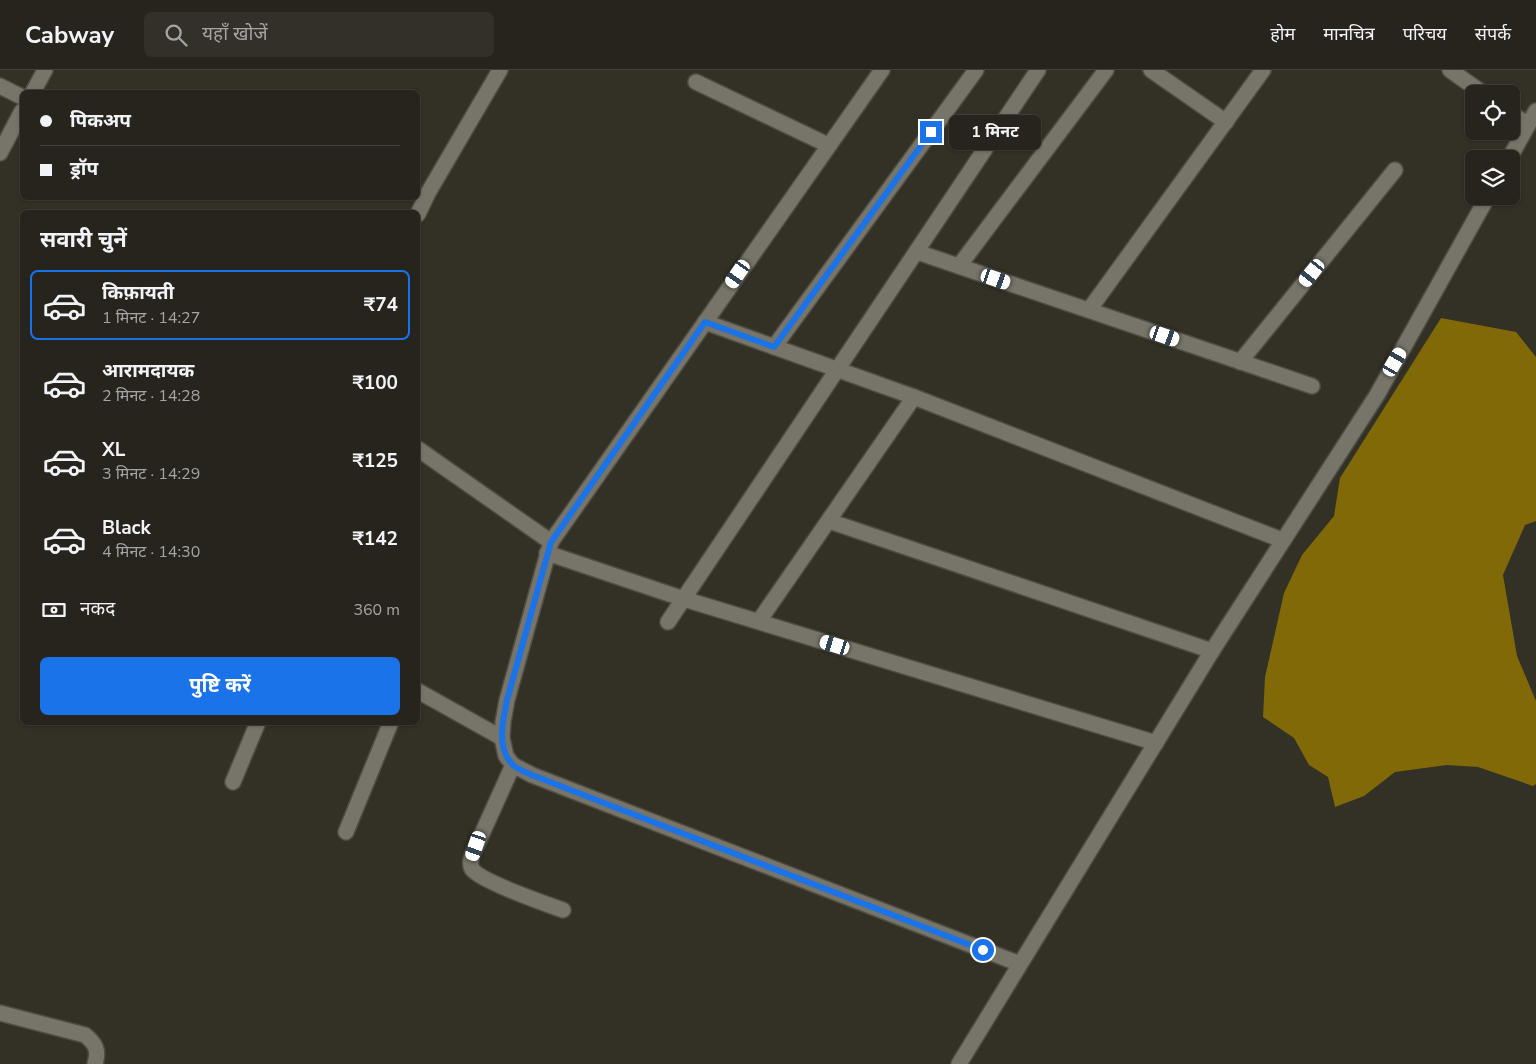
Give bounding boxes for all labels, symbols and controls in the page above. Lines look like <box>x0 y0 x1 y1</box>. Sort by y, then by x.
search box <box>144 12 494 57</box>
text: Cabway <box>25 19 114 51</box>
icon: search <box>162 21 190 49</box>
text: यहाँ खोजें <box>202 21 268 47</box>
text: होम <box>1270 22 1295 46</box>
text: मानचित्र <box>1323 22 1375 46</box>
text: परिचय <box>1403 22 1447 46</box>
text: संपर्क <box>1475 22 1511 46</box>
map controls <box>1465 85 1520 205</box>
button: locate <box>1465 85 1520 140</box>
text: पिकअप <box>70 108 131 134</box>
callout: 1 मिनट <box>948 114 1041 150</box>
route end <box>920 121 942 143</box>
text: 1 मिनट <box>971 121 1019 143</box>
button: layers <box>1465 150 1520 205</box>
text: ड्रॉप <box>70 156 98 182</box>
text: सवारी चुनें <box>40 225 127 255</box>
car <box>723 257 752 291</box>
car <box>1296 257 1327 289</box>
car <box>979 267 1012 291</box>
text: किफ़ायती <box>102 280 174 306</box>
icon: car <box>42 283 87 328</box>
text: ₹74 <box>364 292 398 318</box>
text: 1 मिनट · 14:27 <box>102 307 200 329</box>
car <box>1148 324 1181 348</box>
car <box>1381 345 1408 379</box>
text: आरामदायक <box>102 358 194 384</box>
icon: car <box>42 361 87 406</box>
text: ₹100 <box>352 370 398 396</box>
text: 2 मिनट · 14:28 <box>102 385 200 407</box>
text: XL <box>102 437 125 463</box>
icon: car <box>42 439 87 484</box>
text: ₹125 <box>352 448 398 474</box>
text: 3 मिनट · 14:29 <box>102 463 200 485</box>
text: Black <box>102 515 151 541</box>
icon: car <box>42 517 87 562</box>
text: ₹142 <box>352 526 398 552</box>
text: 4 मिनट · 14:30 <box>102 541 200 563</box>
icon: cash <box>40 596 68 624</box>
text: नकद <box>80 596 115 622</box>
text: 360 m <box>353 599 400 621</box>
car <box>818 633 851 657</box>
button: पुष्टि करें <box>40 657 400 715</box>
car <box>464 829 487 863</box>
route start <box>972 939 994 961</box>

